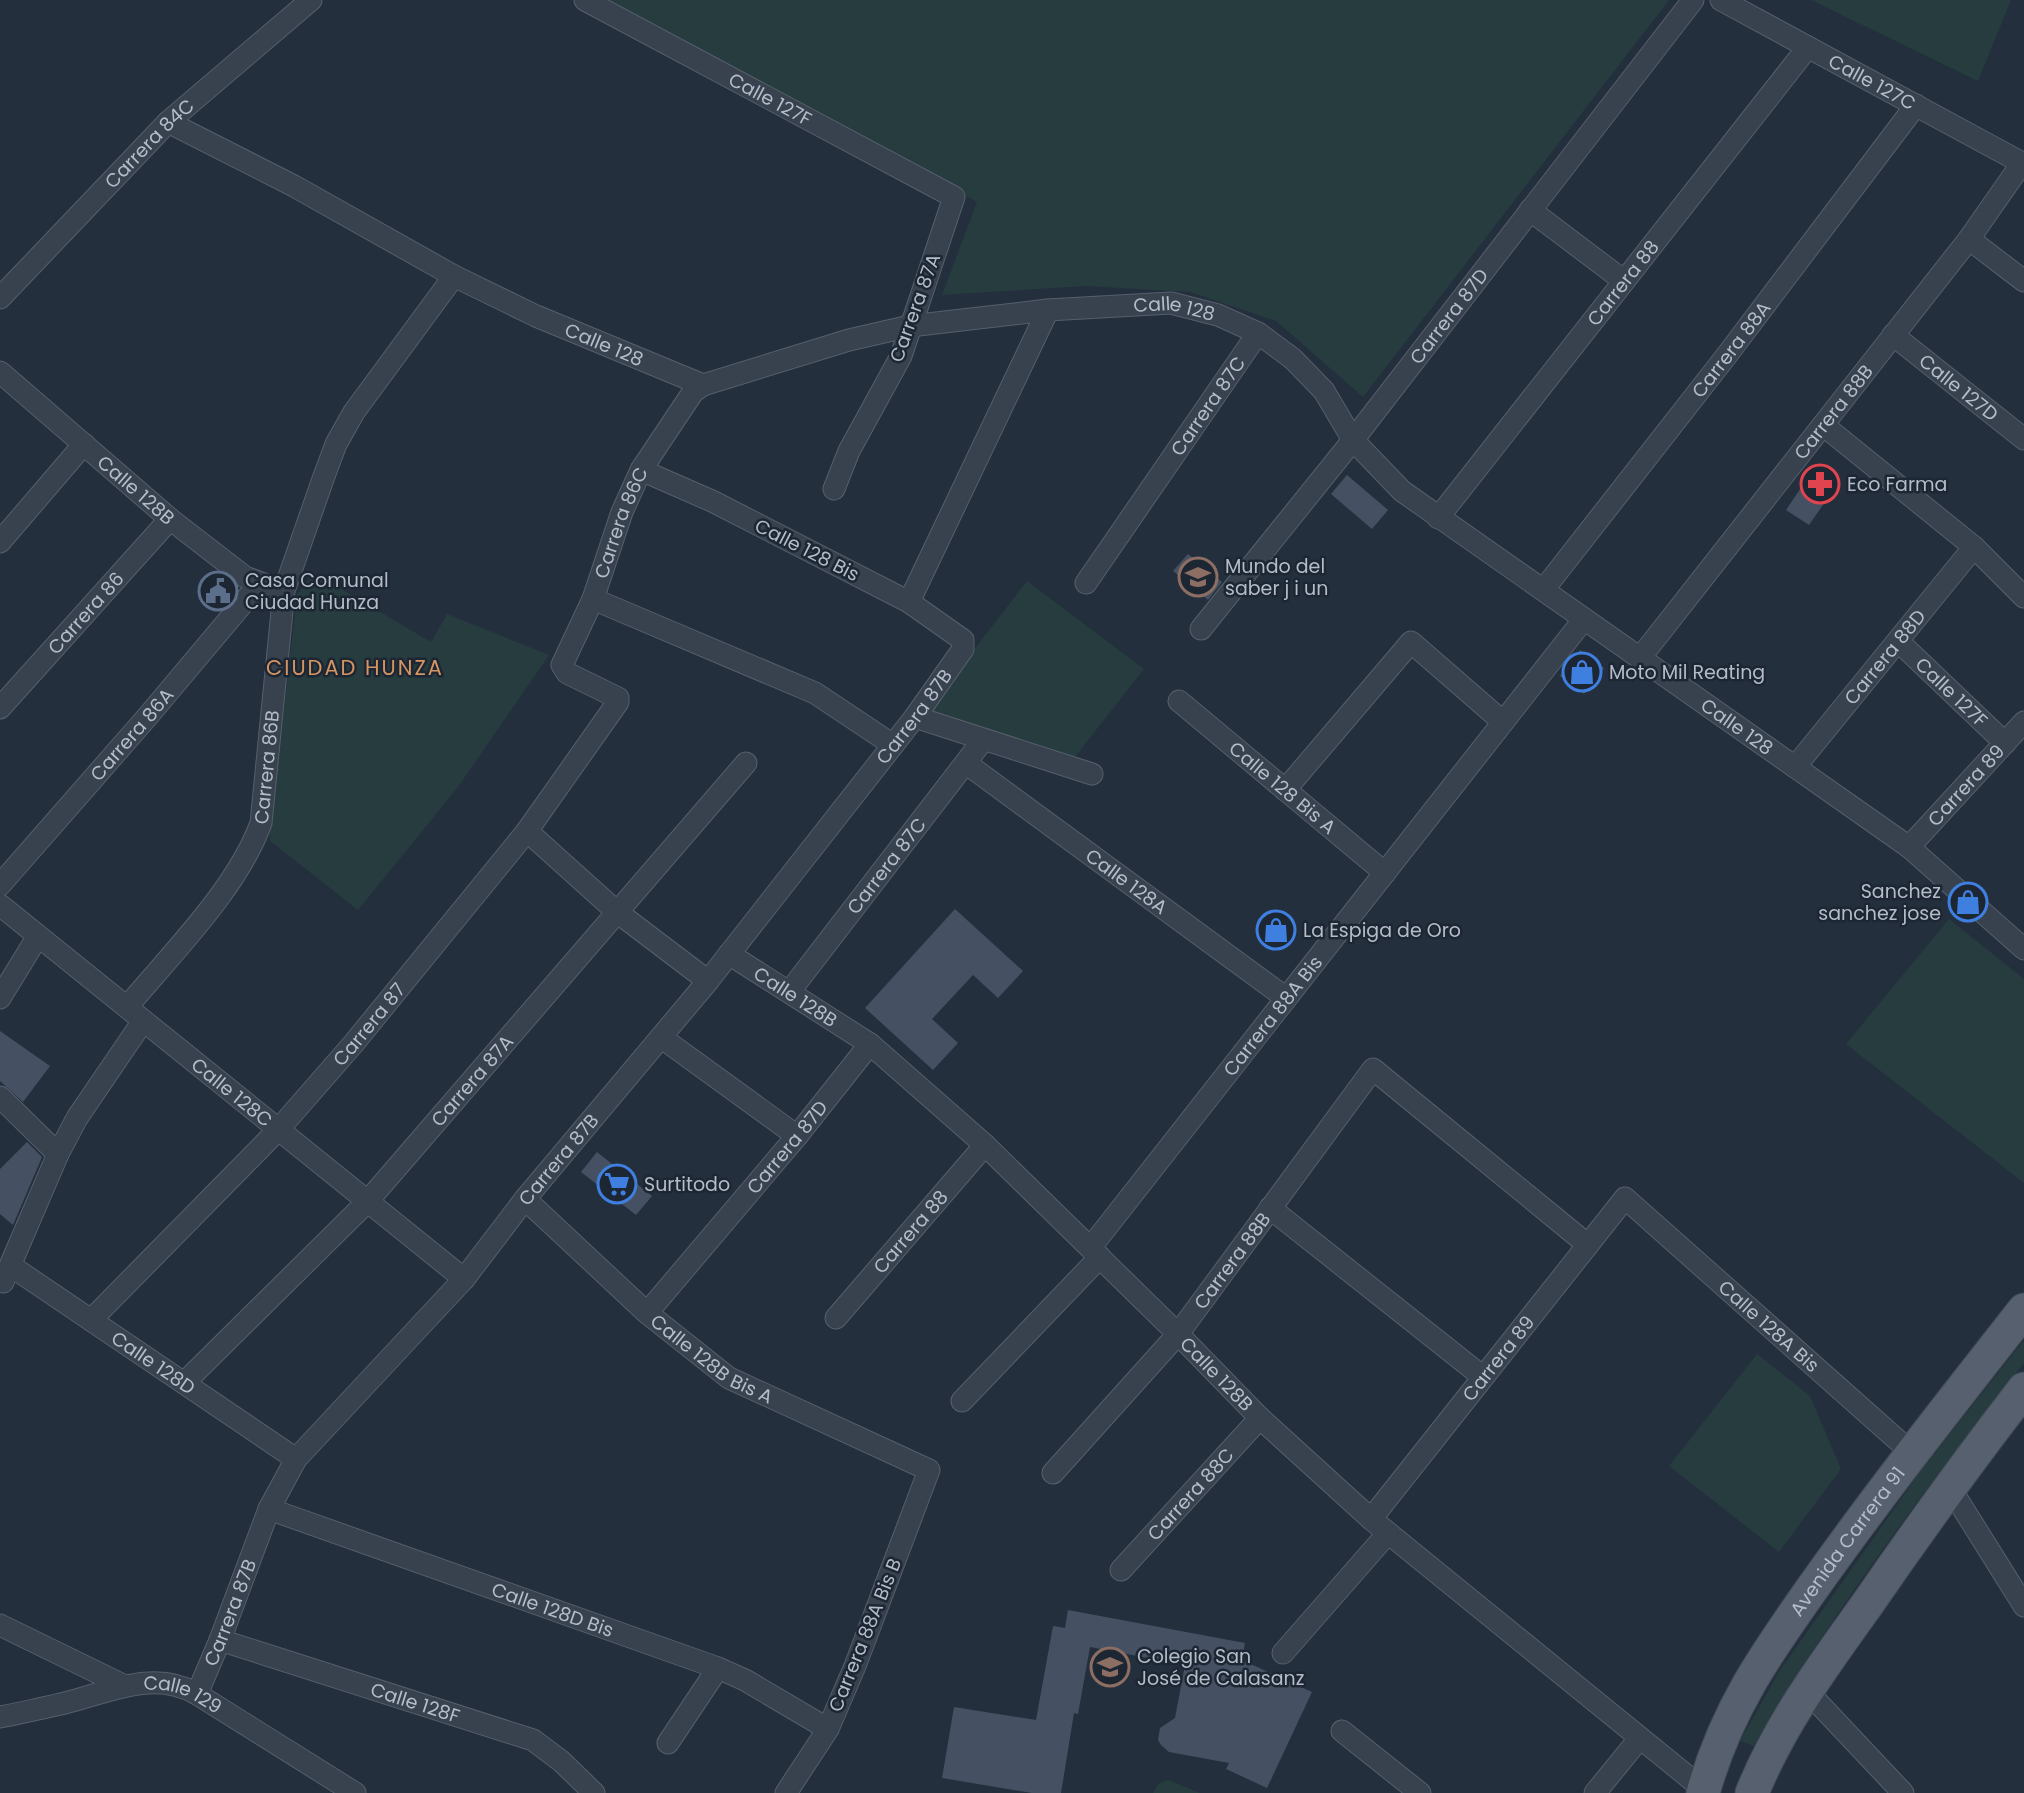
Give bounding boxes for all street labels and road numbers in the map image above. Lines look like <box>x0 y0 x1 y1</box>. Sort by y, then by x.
street label: Calle 127C <box>1824 47 1921 117</box>
street label: Calle 127F <box>724 66 817 132</box>
street label: Carrera 84C <box>98 92 200 194</box>
street label: Carrera 88 <box>1580 234 1665 332</box>
street label: Carrera 87A <box>883 250 947 366</box>
street label: Carrera 87D <box>1403 263 1494 370</box>
street label: Calle 128 <box>1133 290 1218 327</box>
street label: Carrera 88A <box>1685 295 1777 403</box>
street label: Calle 128 <box>561 316 648 372</box>
street label: Calle 127D <box>1913 347 2004 427</box>
street label: Carrera 87C <box>1164 351 1252 461</box>
street label: Carrera 88B <box>1787 359 1879 465</box>
street label: Calle 128B <box>92 449 181 531</box>
street label: Carrera 86C <box>587 463 654 582</box>
street label: Calle 128 Bis <box>750 512 864 588</box>
street label: Carrera 86 <box>41 566 130 660</box>
street label: Carrera 88D <box>1838 603 1932 710</box>
street label: Calle 127F <box>1909 651 1994 733</box>
street label: Carrera 87B <box>869 663 958 770</box>
street label: Carrera 86A <box>84 682 180 787</box>
street label: Calle 128 <box>1695 691 1779 761</box>
street label: Carrera 86B <box>247 709 286 825</box>
street label: Calle 128 Bis A <box>1223 735 1342 840</box>
street label: Carrera 89 <box>1921 738 2011 832</box>
street label: Carrera 87C <box>840 812 932 920</box>
street label: Calle 128A <box>1080 842 1173 920</box>
street label: Carrera 88A Bis <box>1217 950 1328 1082</box>
street label: Calle 128B <box>749 960 843 1033</box>
street label: Carrera 87 <box>326 977 411 1072</box>
street label: Carrera 87A <box>425 1028 519 1132</box>
street label: Calle 128C <box>186 1051 278 1133</box>
street label: Carrera 87D <box>740 1095 834 1200</box>
street label: Carrera 87B <box>512 1108 605 1211</box>
street label: Carrera 88 <box>867 1184 954 1279</box>
street label: Carrera 88B <box>1187 1207 1277 1315</box>
street label: Calle 128A Bis <box>1713 1274 1825 1378</box>
street label: Calle 128B Bis A <box>645 1308 778 1410</box>
street label: Carrera 89 <box>1456 1310 1541 1407</box>
street label: Calle 128D <box>106 1324 201 1401</box>
street label: Calle 128B <box>1174 1331 1259 1417</box>
street label: Carrera 88C <box>1141 1442 1240 1546</box>
street label: Avenida Carrera 91 <box>1783 1461 1911 1622</box>
street label: Carrera 88A Bis B <box>822 1554 908 1716</box>
street label: Carrera 87B <box>197 1555 263 1670</box>
street label: Calle 128D Bis <box>488 1575 617 1643</box>
street label: Calle 129 <box>143 1669 227 1720</box>
street label: Calle 128F <box>367 1675 463 1729</box>

